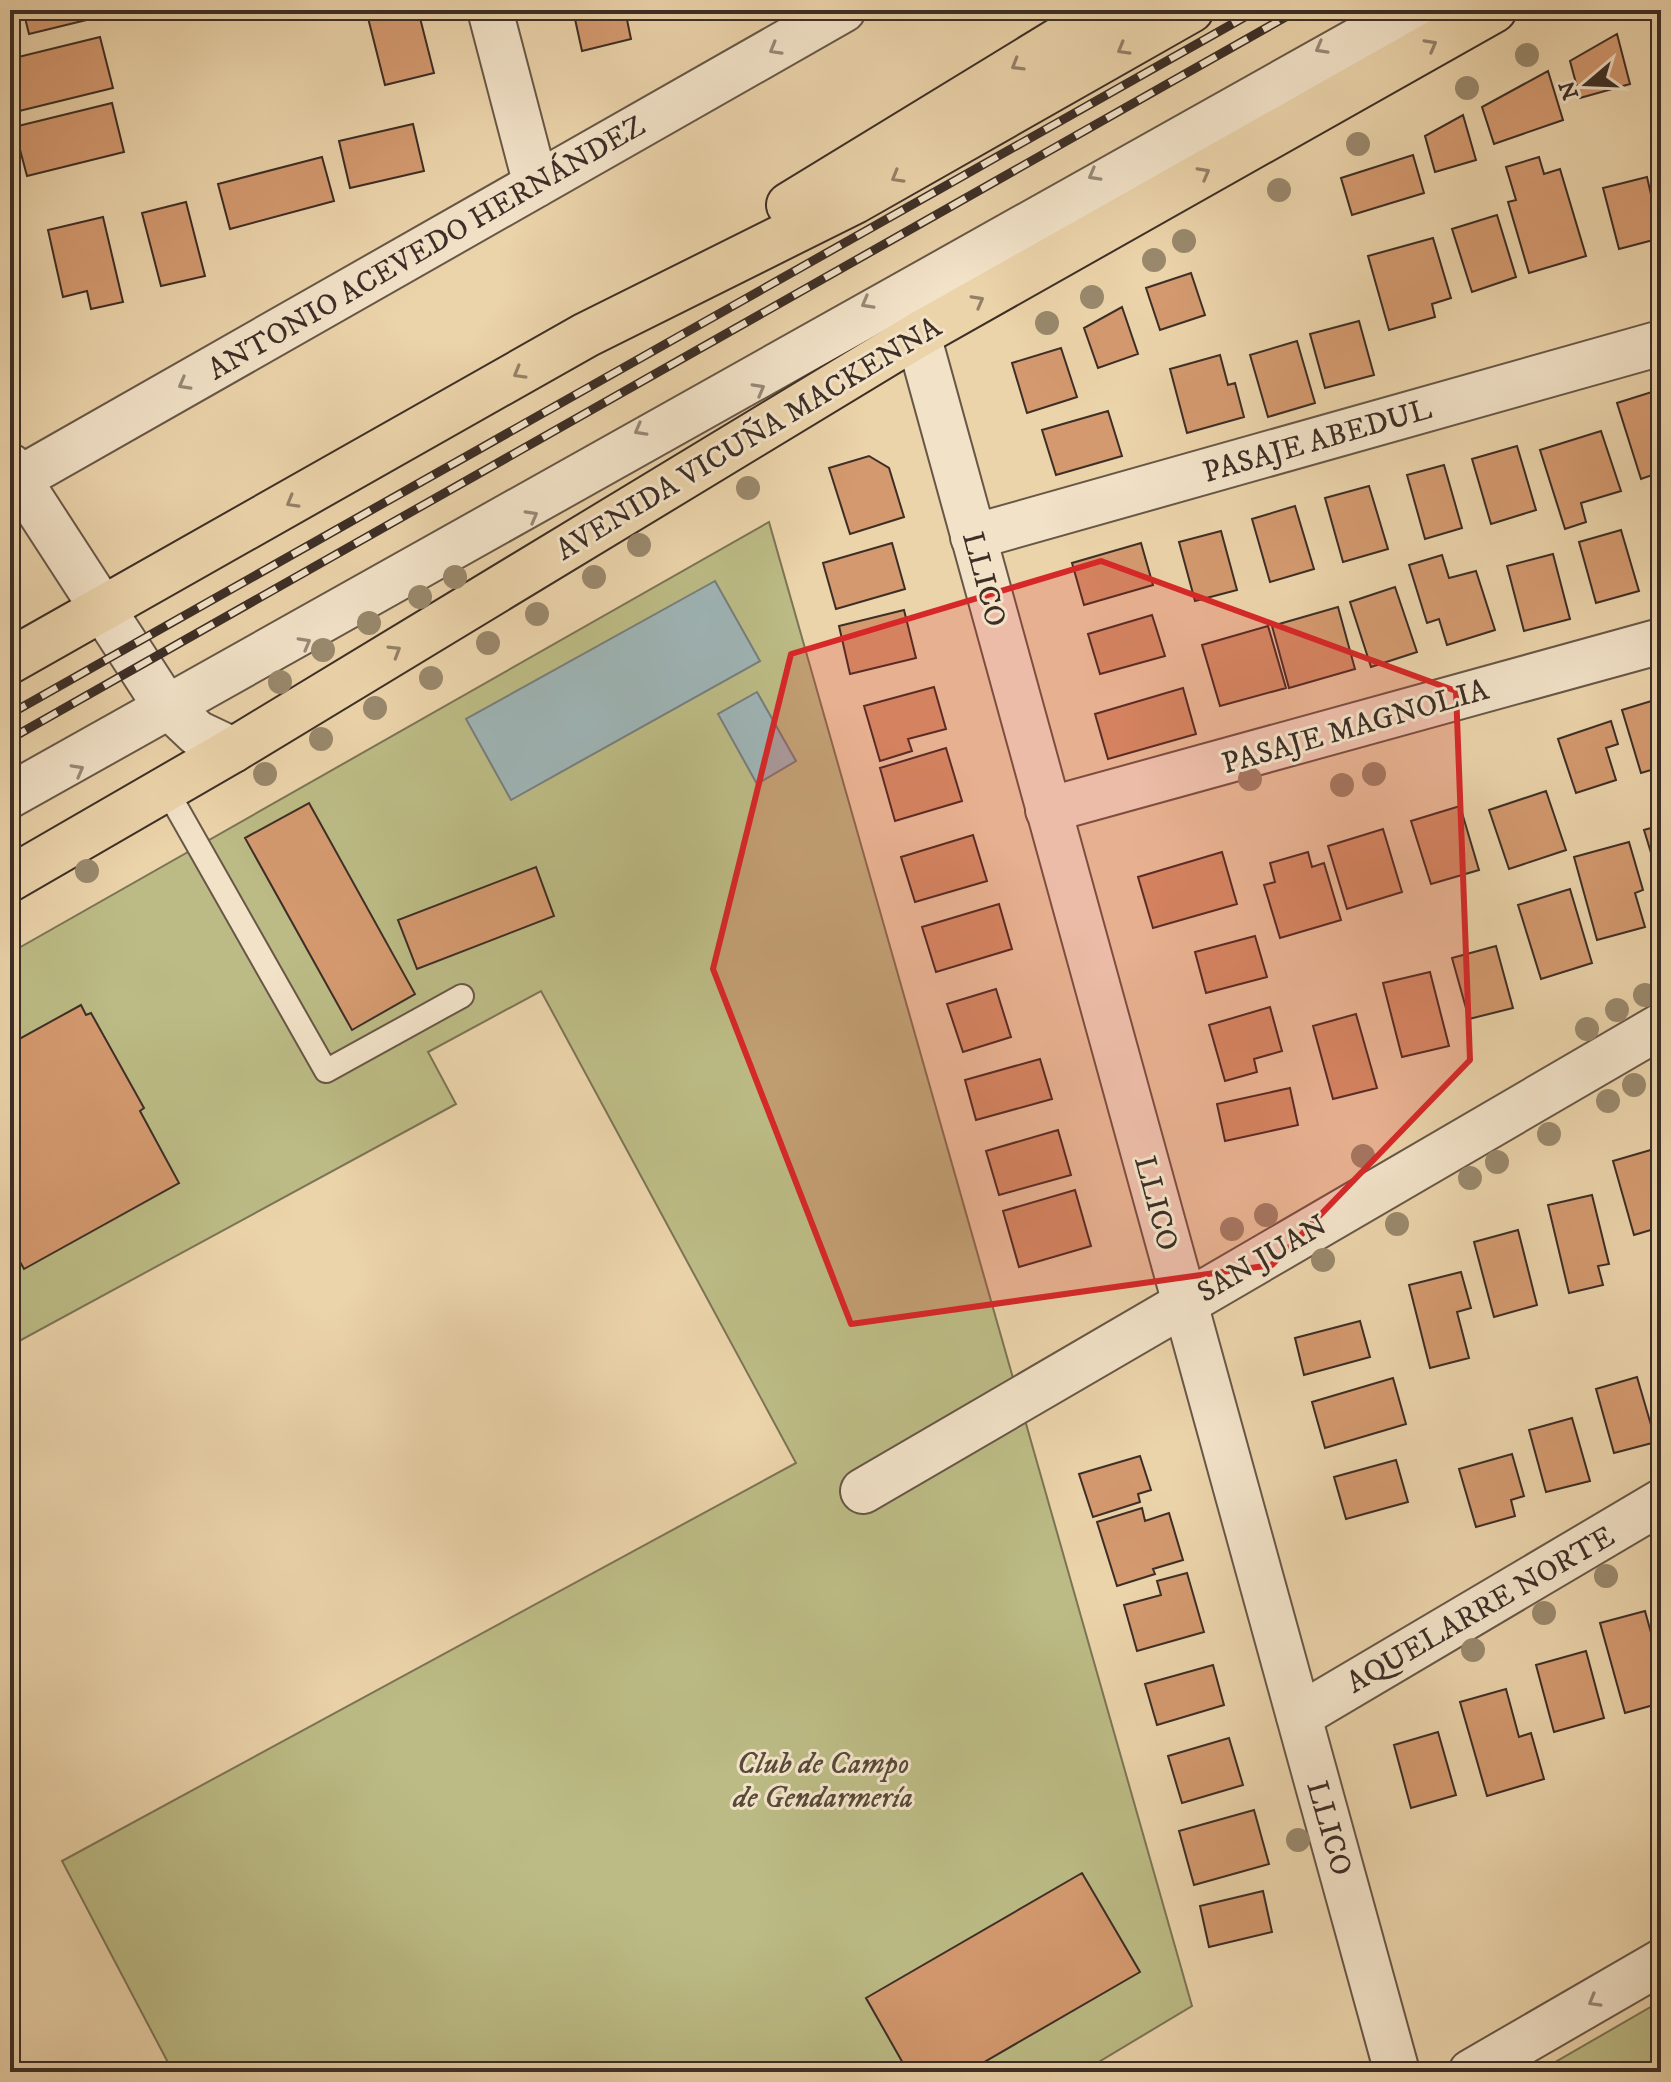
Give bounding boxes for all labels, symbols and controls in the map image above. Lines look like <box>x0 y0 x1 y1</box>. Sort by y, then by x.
one-way arrow <box>1315 38 1329 54</box>
one-way arrow <box>769 39 783 54</box>
one-way arrow <box>1117 39 1131 54</box>
one-way arrow <box>1422 40 1437 55</box>
north arrow <box>1547 44 1627 124</box>
one-way arrow <box>1011 56 1026 71</box>
text: N <box>1554 77 1585 103</box>
street label: ANTONIO ACEVEDO HERNÁNDEZ <box>201 106 652 389</box>
one-way arrow <box>1088 165 1103 181</box>
one-way arrow <box>891 167 906 183</box>
one-way arrow <box>1195 167 1210 183</box>
one-way arrow <box>861 293 875 308</box>
one-way arrow <box>969 295 984 310</box>
street label: AVENIDA VICUÑA MACKENNA <box>548 307 949 569</box>
one-way arrow <box>513 363 527 379</box>
one-way arrow <box>178 374 192 390</box>
one-way arrow <box>750 383 764 399</box>
street label: PASAJE ABEDUL <box>1199 391 1436 492</box>
one-way arrow <box>635 420 649 436</box>
one-way arrow <box>287 492 301 508</box>
one-way arrow <box>523 510 538 526</box>
street label: LLICO <box>953 528 1014 631</box>
one-way arrow <box>296 637 311 653</box>
one-way arrow <box>386 646 401 661</box>
street label: PASAJE MAGNOLIA <box>1218 671 1494 783</box>
one-way arrow <box>69 764 84 780</box>
street label: LLICO <box>1125 1152 1186 1255</box>
street label: SAN JUAN <box>1191 1207 1334 1311</box>
street label: AQUELARRE NORTE <box>1340 1518 1621 1702</box>
park label: Club de Campo de Gendarmería <box>732 1746 913 1817</box>
street label: LLICO <box>1297 1777 1360 1880</box>
one-way arrow <box>1588 1991 1602 2007</box>

